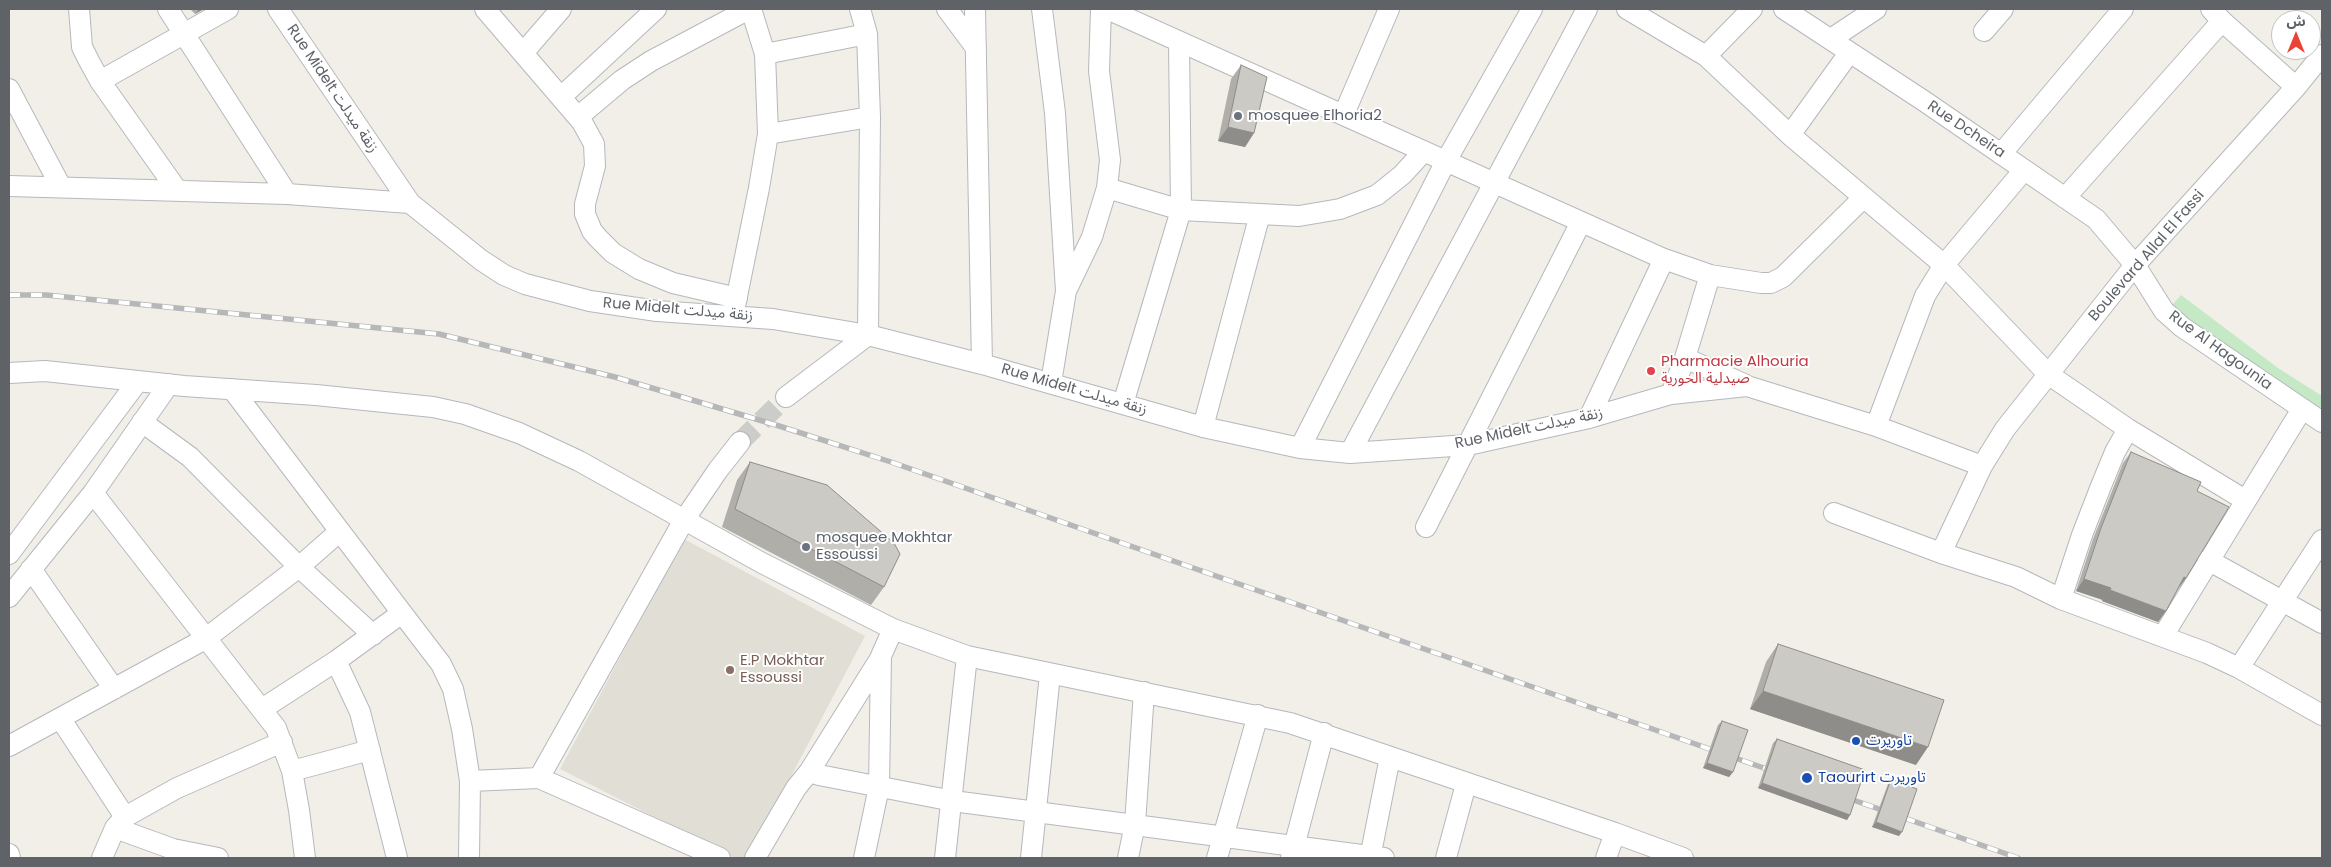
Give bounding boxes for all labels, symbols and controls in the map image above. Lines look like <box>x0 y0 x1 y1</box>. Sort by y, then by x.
north arrow <box>2271 10 2321 60</box>
text: ش <box>2286 11 2306 31</box>
street label: Rue Midelt زنقة ميدلت <box>282 21 382 157</box>
street label: Rue Dcheira <box>1924 97 2008 163</box>
place label: mosquee Elhoria2 <box>1248 107 1382 125</box>
marker: mosquee Elhoria2 <box>1232 110 1244 122</box>
street label: Boulevard Allal El Fassi <box>2085 187 2209 325</box>
street label: Rue Midelt زنقة ميدلت <box>602 294 754 326</box>
street label: Rue Al Hagounia <box>2165 308 2275 394</box>
place label: Pharmacie Alhouria صيدلية الحورية <box>1661 353 1809 388</box>
street label: Rue Midelt زنقة ميدلت <box>999 361 1149 419</box>
marker: Pharmacie Alhouria صيدلية الحورية <box>1645 365 1657 377</box>
street label: Rue Midelt زنقة ميدلت <box>1453 405 1605 453</box>
place label: mosquee Mokhtar Essoussi <box>816 529 952 564</box>
marker: mosquee Mokhtar Essoussi <box>800 541 812 553</box>
place label: E.P Mokhtar Essoussi <box>740 652 825 687</box>
marker: E.P Mokhtar Essoussi <box>724 664 736 676</box>
place label: تاوريرت <box>1866 732 1912 750</box>
marker: تاوريرت <box>1850 735 1862 747</box>
place label: Taourirt تاوريرت <box>1818 769 1926 787</box>
marker: Taourirt تاوريرت <box>1800 771 1814 785</box>

